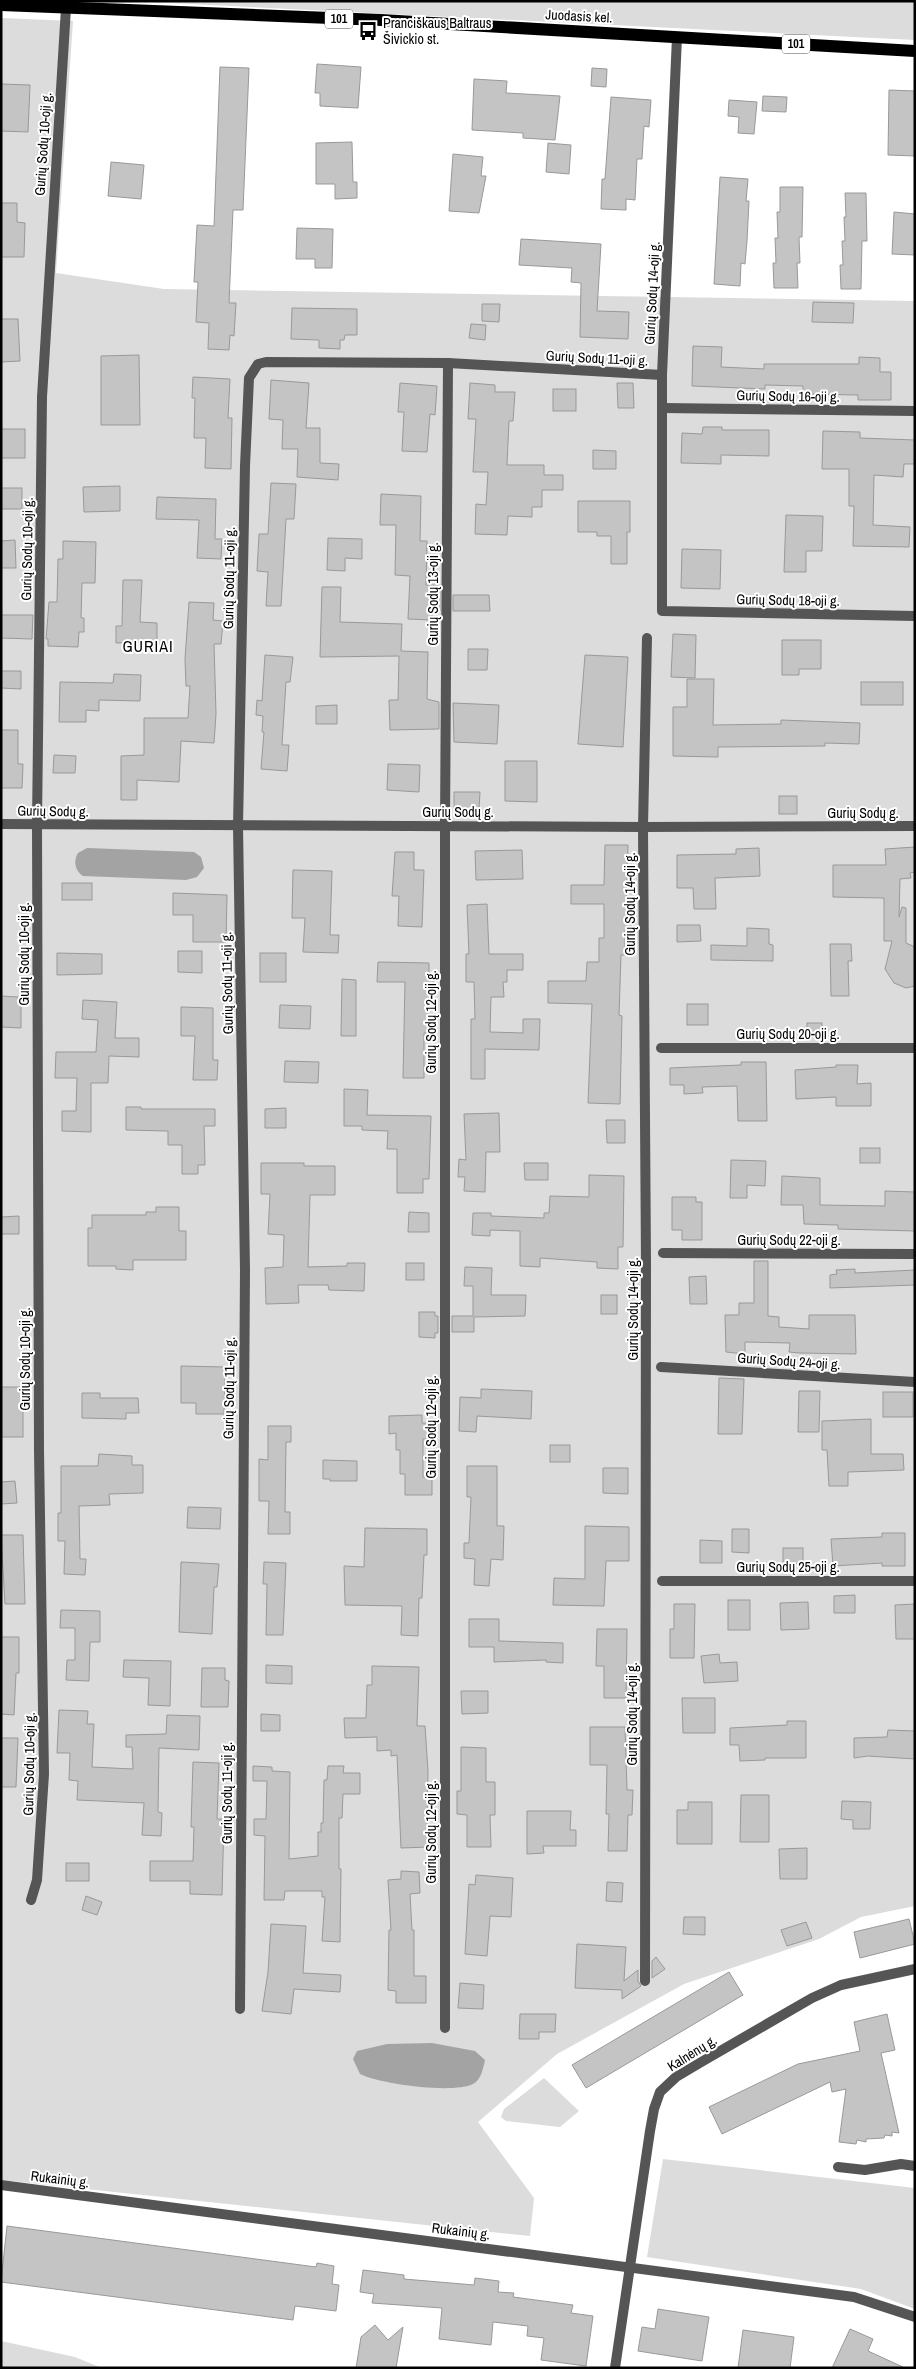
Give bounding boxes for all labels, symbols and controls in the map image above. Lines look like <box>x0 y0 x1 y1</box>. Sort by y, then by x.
street label: Juodasis kel. <box>545 5 613 27</box>
road number: 101 <box>325 10 353 28</box>
place label: Pranciškaus Baltraus Šivickio st. <box>383 14 492 48</box>
bus stop icon: Pranciškaus Baltraus Šivickio st. <box>357 20 379 42</box>
road number: 101 <box>782 34 810 54</box>
street label: Gurių Sodų 10-oji g. <box>30 92 56 196</box>
street label: Gurių Sodų 14-oji g. <box>640 241 664 345</box>
street label: Gurių Sodų 11-oji g. <box>545 346 649 370</box>
street label: Gurių Sodų 16-oji g. <box>736 386 840 406</box>
street label: Gurių Sodų 10-oji g. <box>17 497 37 601</box>
street label: Gurių Sodų 11-oji g. <box>219 527 239 629</box>
street label: Gurių Sodų 13-oji g. <box>424 542 442 646</box>
street label: Gurių Sodų 18-oji g. <box>736 590 840 610</box>
district label: GURIAI <box>122 635 174 657</box>
street label: Gurių Sodų g. <box>17 801 89 821</box>
street label: Gurių Sodų g. <box>422 803 494 821</box>
street label: Gurių Sodų g. <box>827 804 899 822</box>
street label: Gurių Sodų 14-oji g. <box>621 852 639 956</box>
street label: Gurių Sodų 10-oji g. <box>15 902 33 1006</box>
street label: Gurių Sodų 11-oji g. <box>217 932 237 1034</box>
street label: Gurių Sodų 12-oji g. <box>422 970 440 1074</box>
street label: Gurių Sodų 20-oji g. <box>736 1025 840 1043</box>
street label: Gurių Sodų 22-oji g. <box>737 1231 841 1249</box>
street label: Gurių Sodų 14-oji g. <box>624 1257 642 1361</box>
street label: Gurių Sodų 10-oji g. <box>16 1307 34 1411</box>
street label: Gurių Sodų 11-oji g. <box>219 1337 239 1439</box>
street label: Gurių Sodų 24-oji g. <box>737 1348 841 1374</box>
street label: Gurių Sodų 12-oji g. <box>422 1375 440 1479</box>
street label: Gurių Sodų 25-oji g. <box>736 1558 840 1576</box>
street label: Gurių Sodų 14-oji g. <box>623 1662 641 1766</box>
street label: Gurių Sodų 10-oji g. <box>19 1712 39 1816</box>
street label: Gurių Sodų 11-oji g. <box>218 1742 236 1844</box>
street label: Gurių Sodų 12-oji g. <box>422 1780 440 1884</box>
street label: Kalnėnų g. <box>664 2031 720 2075</box>
street label: Rukainių g. <box>30 2166 90 2192</box>
street label: Rukainių g. <box>431 2218 491 2244</box>

